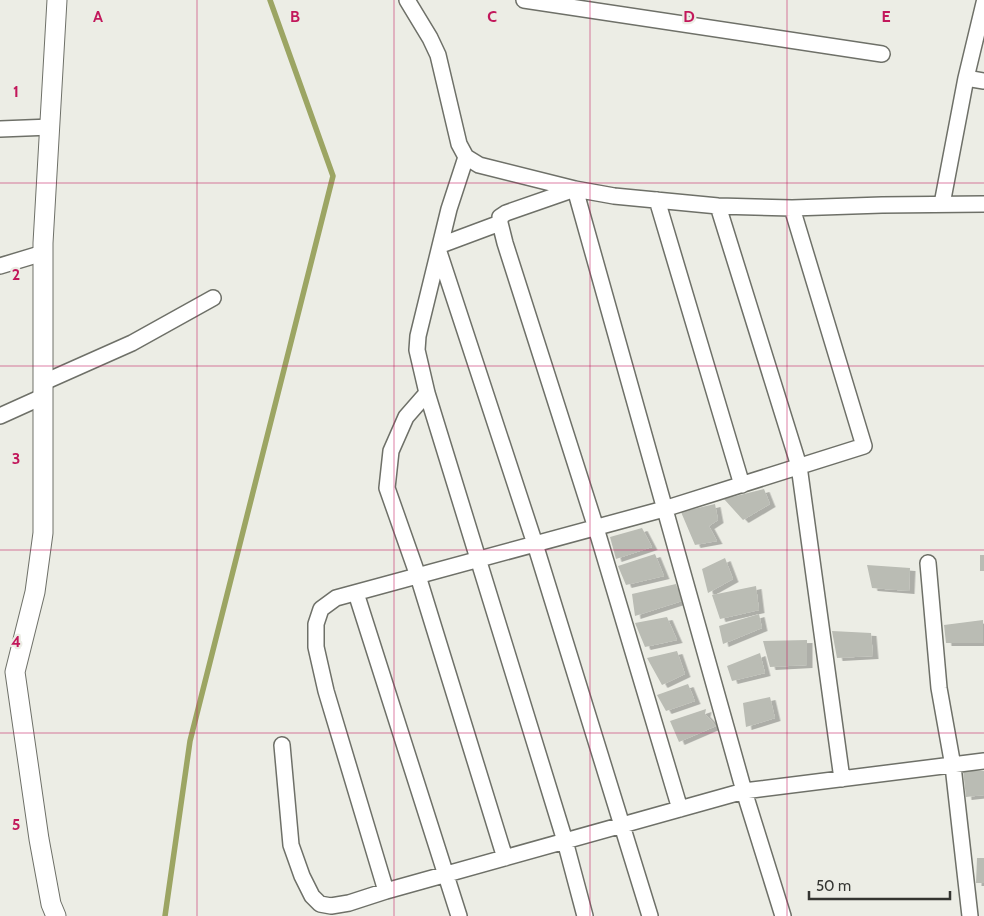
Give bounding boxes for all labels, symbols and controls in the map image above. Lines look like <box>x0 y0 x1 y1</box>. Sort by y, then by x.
text: A <box>93 7 103 26</box>
text: B <box>290 7 300 26</box>
text: C <box>487 7 497 26</box>
text: D <box>683 7 695 26</box>
text: E <box>881 7 891 26</box>
text: 1 <box>13 82 19 101</box>
text: 2 <box>12 265 20 284</box>
text: 3 <box>12 449 20 468</box>
text: 4 <box>11 632 21 651</box>
text: 5 <box>12 815 20 834</box>
scale bar <box>809 868 950 900</box>
text: 50 m <box>816 877 851 895</box>

